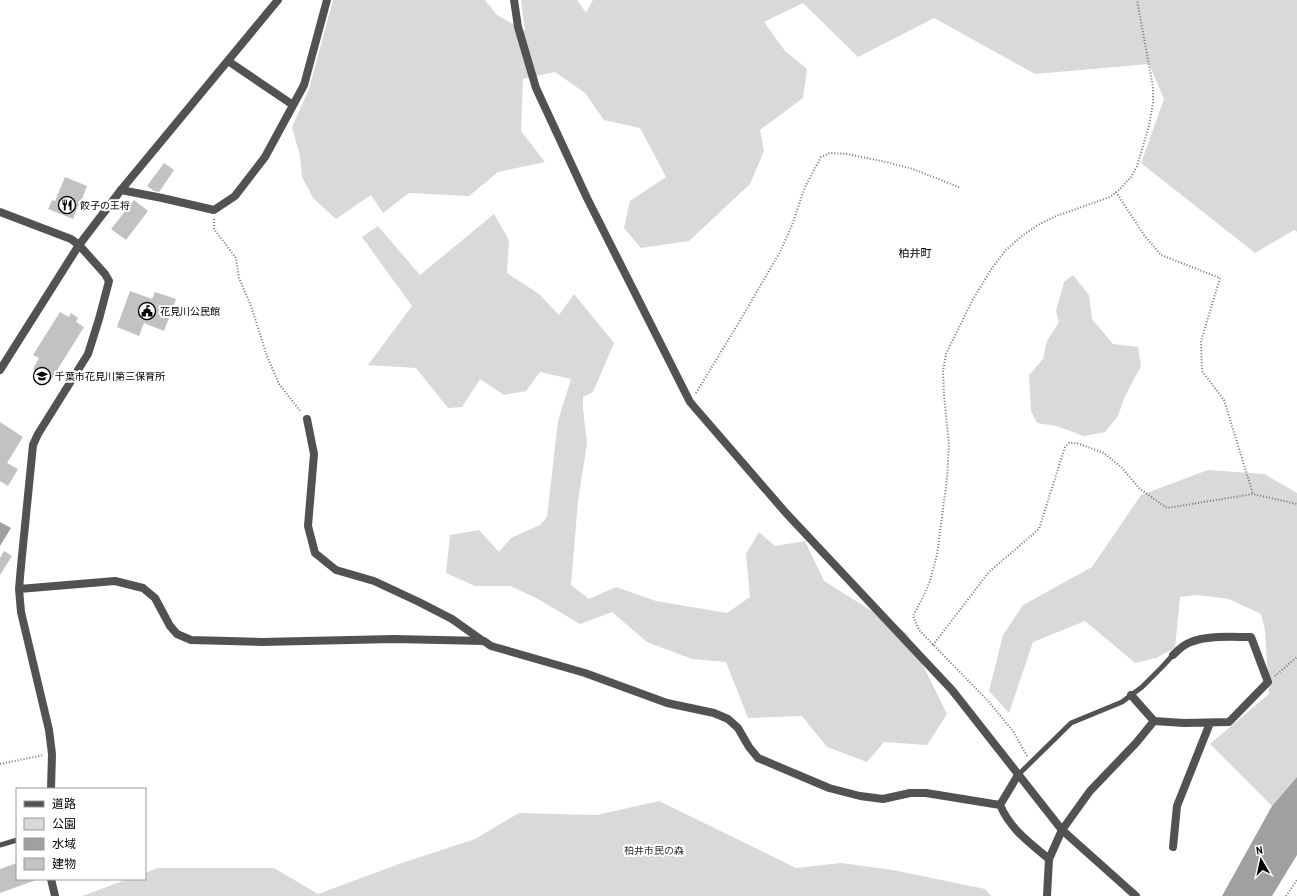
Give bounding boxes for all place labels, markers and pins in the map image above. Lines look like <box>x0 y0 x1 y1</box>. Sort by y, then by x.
restaurant icon: 餃子の王将 <box>57 195 77 215</box>
place label: 餃子の王将 <box>80 199 130 212</box>
public building icon: 花見川公民館 <box>137 301 157 321</box>
place label: 花見川公民館 <box>160 305 220 318</box>
school or university icon: 千葉市花見川第三保育所 <box>32 366 52 386</box>
place label: 千葉市花見川第三保育所 <box>55 370 165 383</box>

